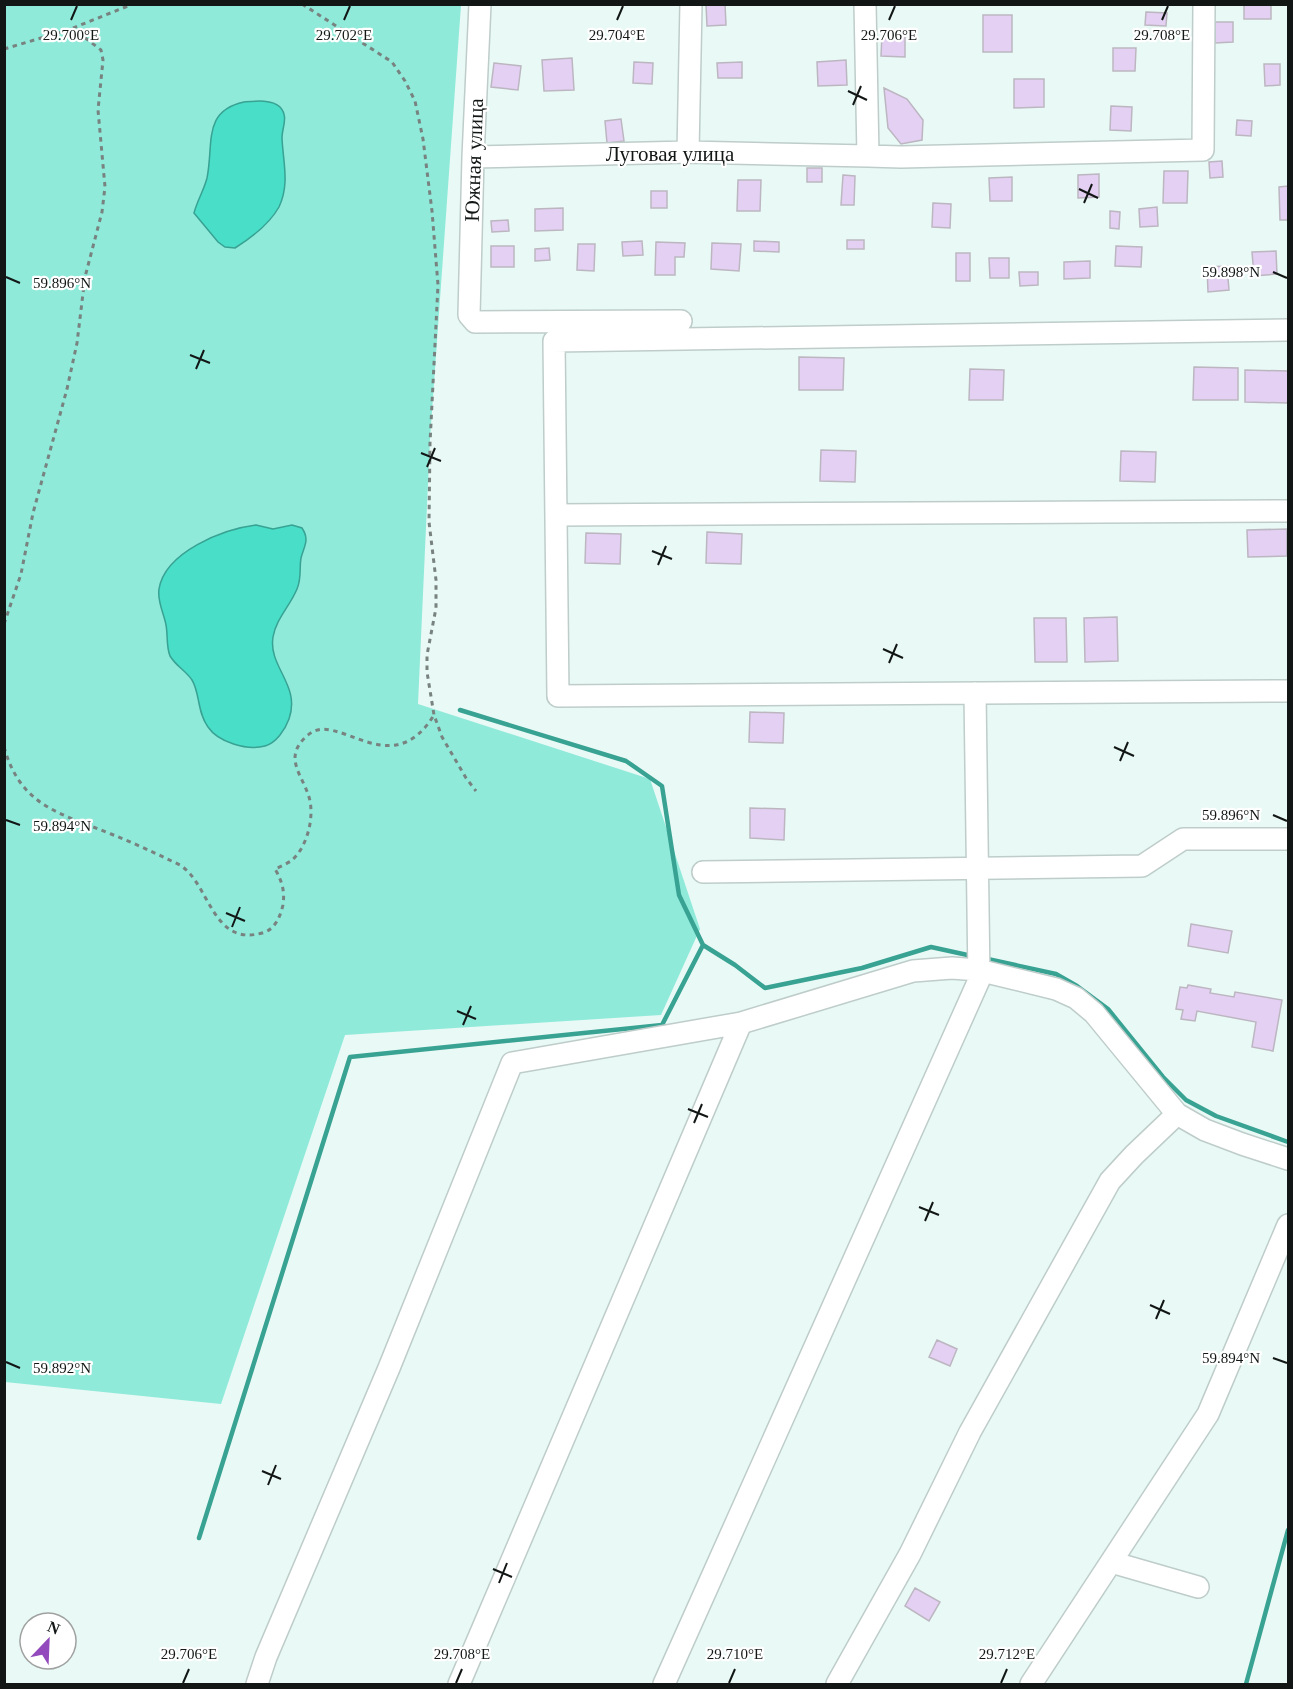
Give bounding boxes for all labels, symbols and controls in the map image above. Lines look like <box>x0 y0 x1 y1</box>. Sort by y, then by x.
text: 29.700°E <box>43 27 99 43</box>
text: 29.702°E <box>316 27 372 43</box>
text: 29.704°E <box>589 27 645 43</box>
text: 29.706°E <box>861 27 917 43</box>
text: 29.708°E <box>1134 27 1190 43</box>
street label: Южная улица <box>460 97 488 222</box>
street label: Луговая улица <box>606 142 735 166</box>
text: 59.898°N <box>1202 264 1260 280</box>
text: 59.896°N <box>33 275 91 291</box>
text: 59.896°N <box>1202 807 1260 823</box>
text: 59.894°N <box>33 818 91 834</box>
text: 59.894°N <box>1202 1350 1260 1366</box>
text: 59.892°N <box>33 1360 91 1376</box>
north arrow <box>18 1611 78 1671</box>
text: N <box>45 1618 63 1638</box>
text: 29.706°E <box>161 1646 217 1662</box>
text: 29.708°E <box>434 1646 490 1662</box>
text: 29.710°E <box>707 1646 763 1662</box>
text: 29.712°E <box>979 1646 1035 1662</box>

